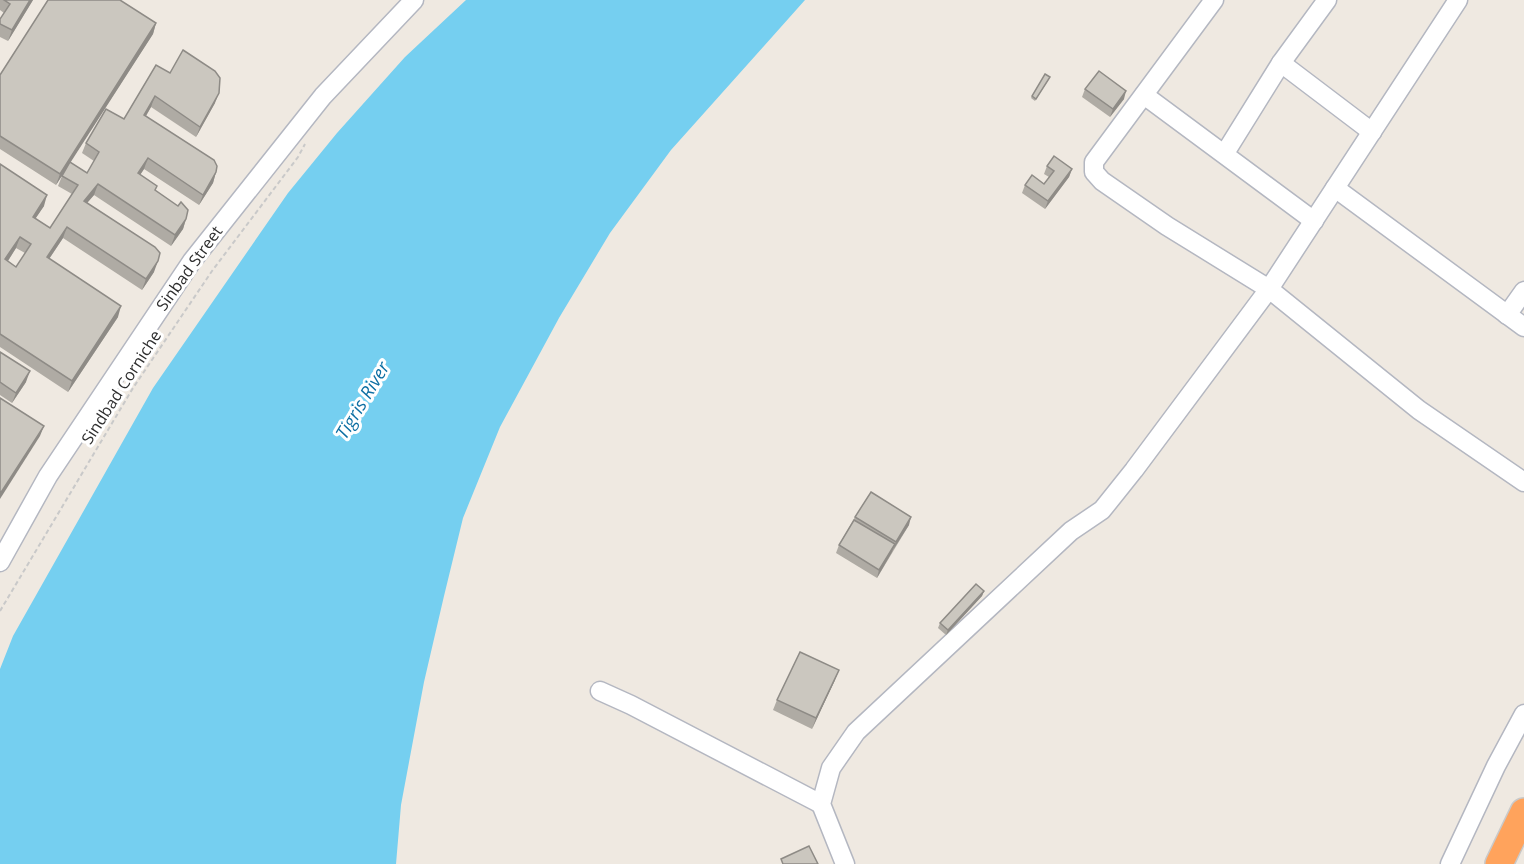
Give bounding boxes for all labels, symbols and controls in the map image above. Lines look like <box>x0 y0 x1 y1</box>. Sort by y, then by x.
street label: Sinbad Street <box>151 221 227 315</box>
street label: Sindbad Corniche <box>76 326 166 448</box>
water label: Tigris River <box>330 356 395 443</box>

